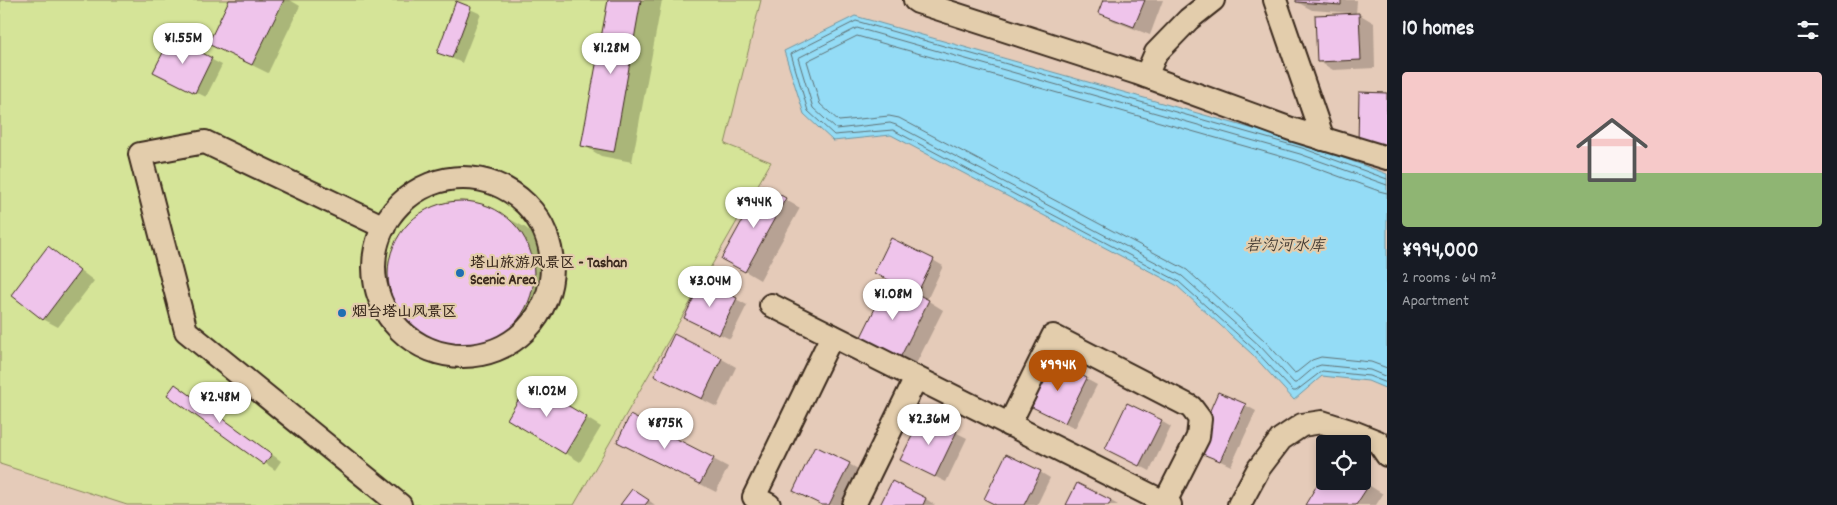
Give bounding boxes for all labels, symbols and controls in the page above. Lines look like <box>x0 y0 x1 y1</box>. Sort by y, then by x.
text: 10 homes <box>1402 15 1474 45</box>
icon: filters <box>1794 16 1822 44</box>
pin: ¥1.55M <box>142 22 224 65</box>
text: ¥1.55M <box>164 27 202 50</box>
pin: ¥1.28M <box>570 32 652 75</box>
text: ¥1.28M <box>593 37 629 60</box>
icon: home <box>1567 105 1657 195</box>
pin: ¥944K <box>719 186 789 229</box>
text: ¥944K <box>736 191 772 214</box>
water label: 岩沟河水库 <box>1245 235 1327 258</box>
text: ¥994,000 <box>1402 237 1478 267</box>
place label: 塔山旅游风景区 - Tashan Scenic Area <box>470 253 627 292</box>
pin: ¥3.04M <box>669 266 751 308</box>
marker: 塔山旅游风景区 - Tashan Scenic Area <box>454 267 466 279</box>
text: 2 rooms · 64 m² <box>1402 267 1497 290</box>
text: ¥3.04M <box>689 270 731 293</box>
pin: ¥1.08M <box>852 278 934 321</box>
text: ¥1.08M <box>874 283 912 306</box>
text: Apartment <box>1402 290 1469 313</box>
place label: 烟台塔山风景区 <box>352 302 457 324</box>
marker: 烟台塔山风景区 <box>336 307 348 319</box>
pin: ¥994K <box>1023 350 1093 392</box>
text: ¥994K <box>1040 354 1076 377</box>
pin: ¥1.02M <box>506 376 588 418</box>
text: ¥1.02M <box>528 380 567 403</box>
pin: ¥2.48M <box>179 382 261 424</box>
text: ¥2.48M <box>200 386 240 409</box>
pin: ¥2.36M <box>888 404 970 446</box>
pin: ¥875K <box>630 408 700 450</box>
text: ¥2.36M <box>908 408 950 431</box>
text: ¥875K <box>647 412 683 435</box>
map controls <box>1316 435 1371 490</box>
button: locate <box>1316 435 1371 490</box>

